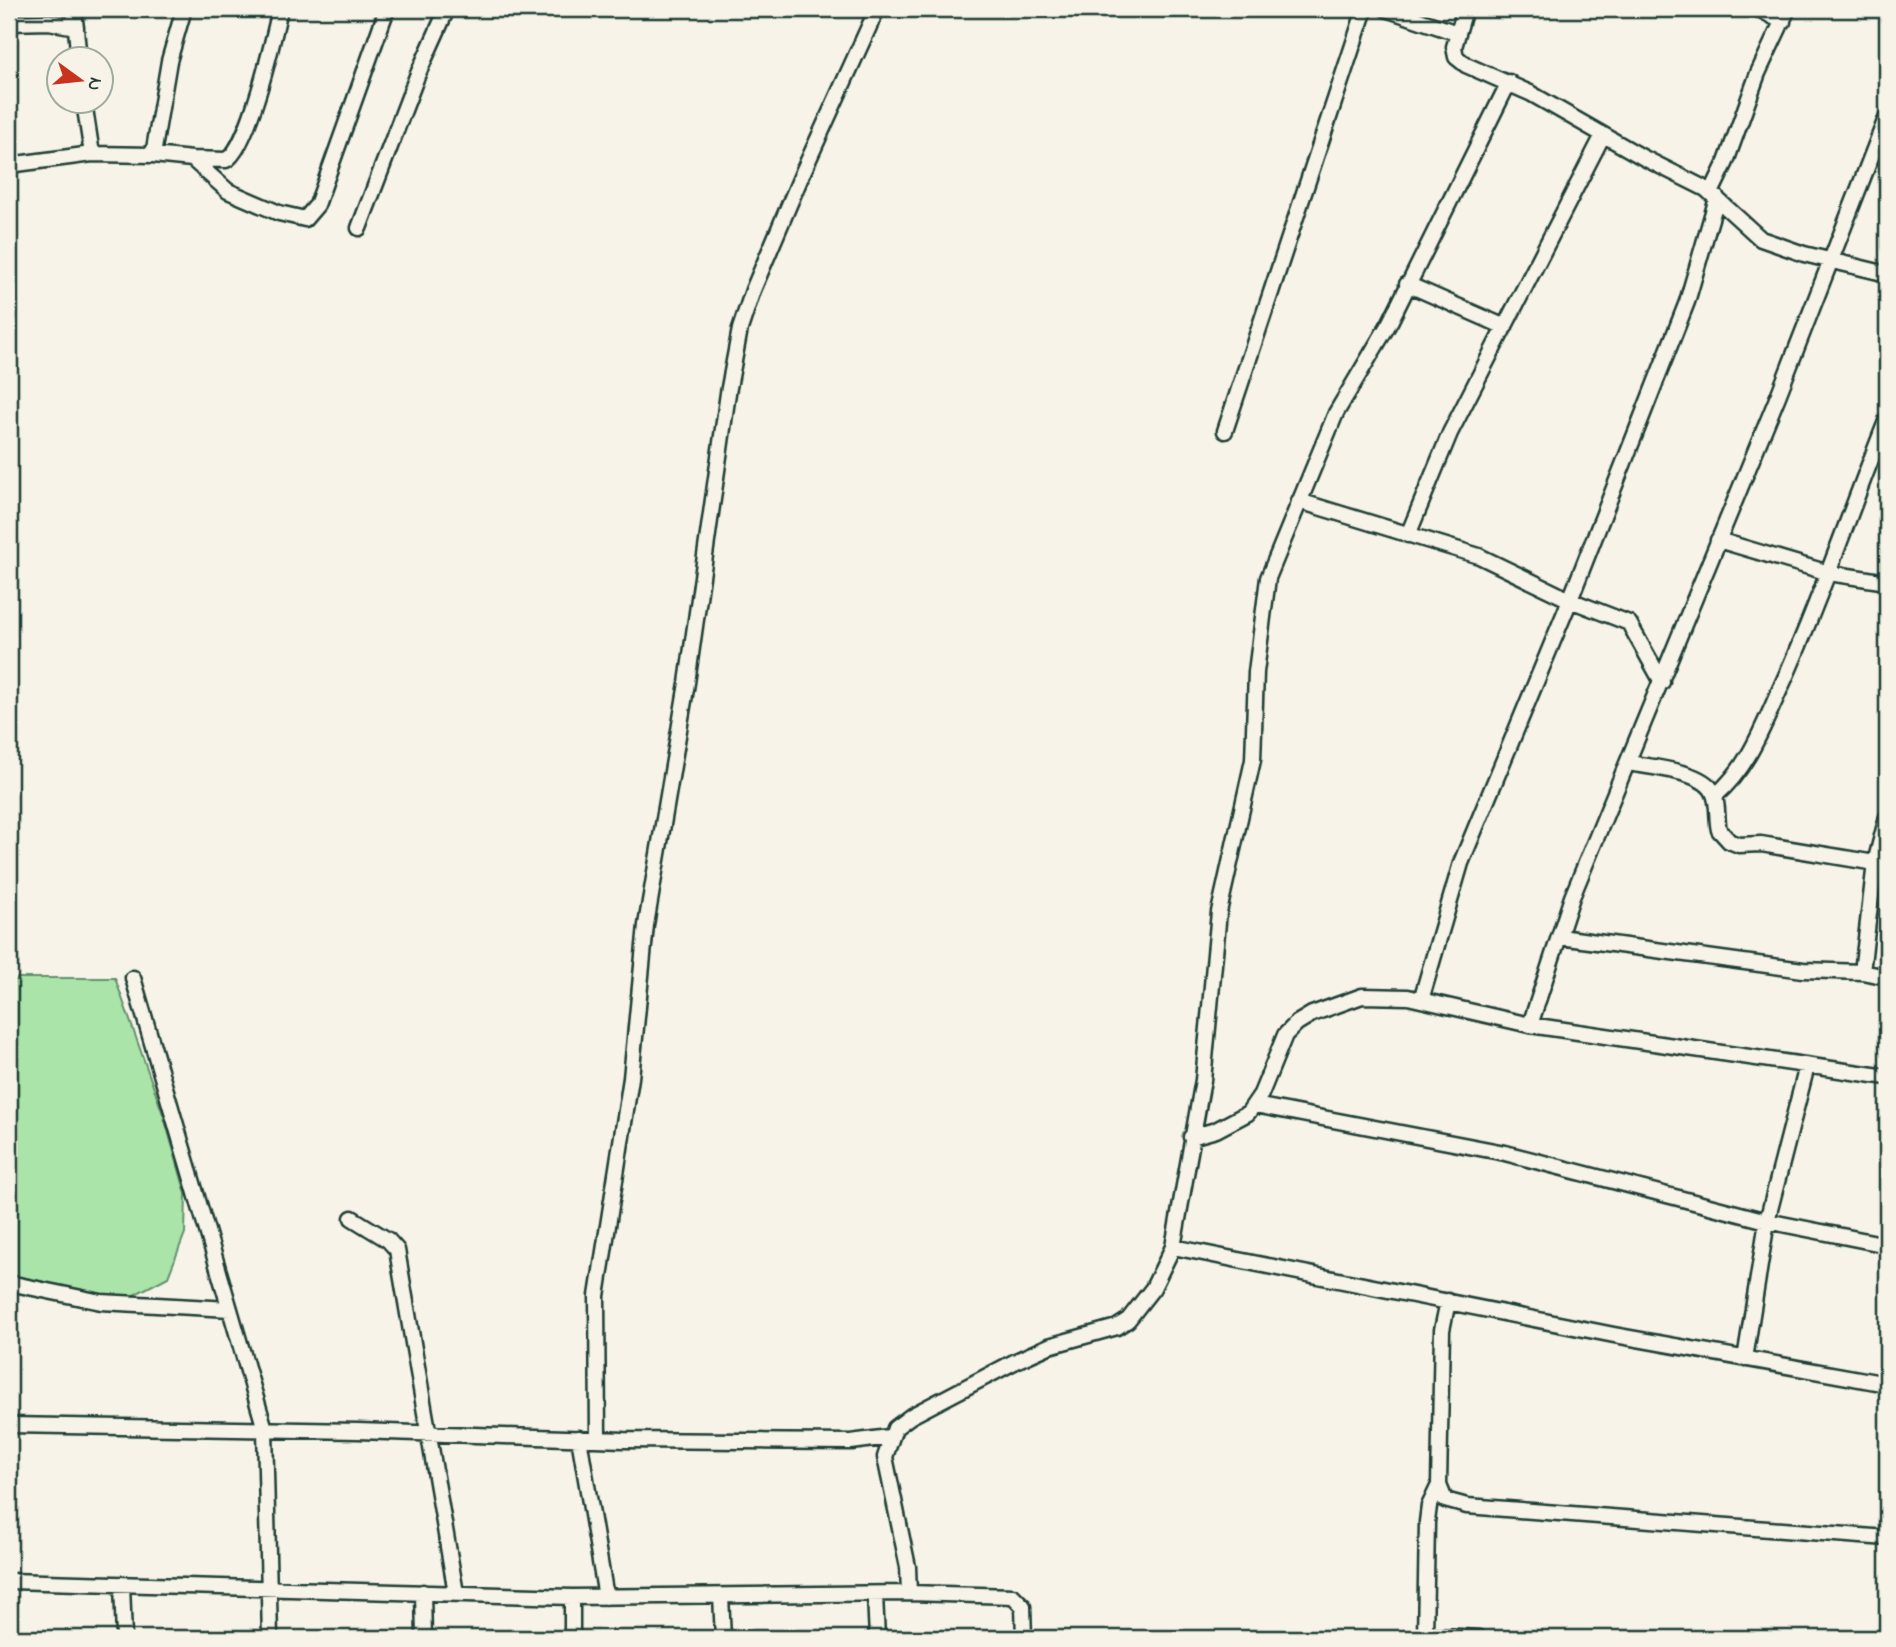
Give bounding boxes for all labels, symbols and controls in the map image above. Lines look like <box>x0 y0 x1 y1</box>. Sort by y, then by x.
north arrow <box>46 46 116 116</box>
text: N <box>79 74 109 94</box>

